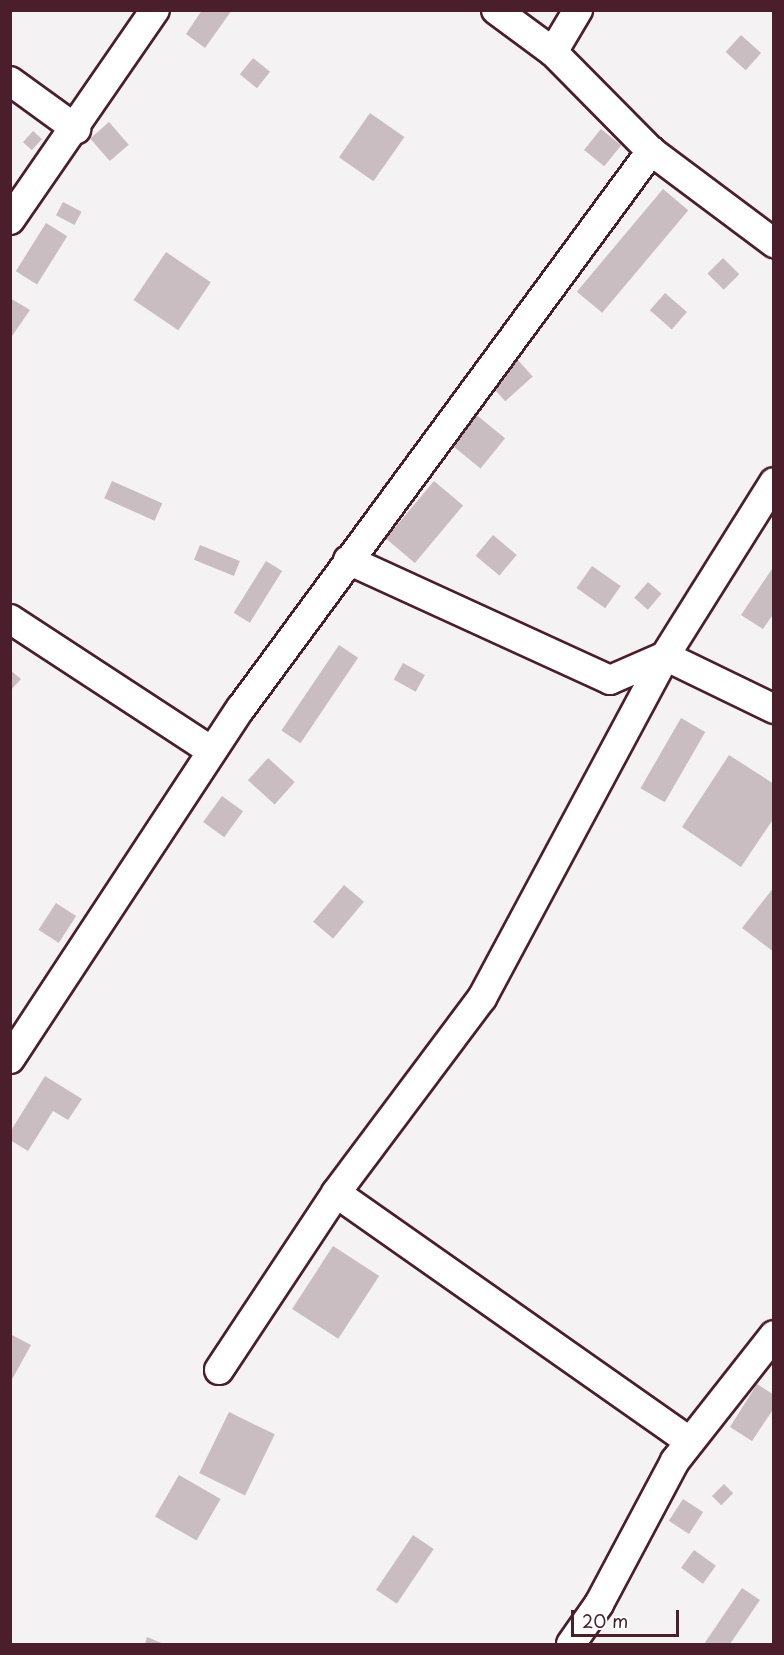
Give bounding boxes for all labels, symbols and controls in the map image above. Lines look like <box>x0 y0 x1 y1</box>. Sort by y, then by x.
scale bar <box>574 1598 682 1636</box>
text: 20 m <box>582 1607 628 1634</box>

